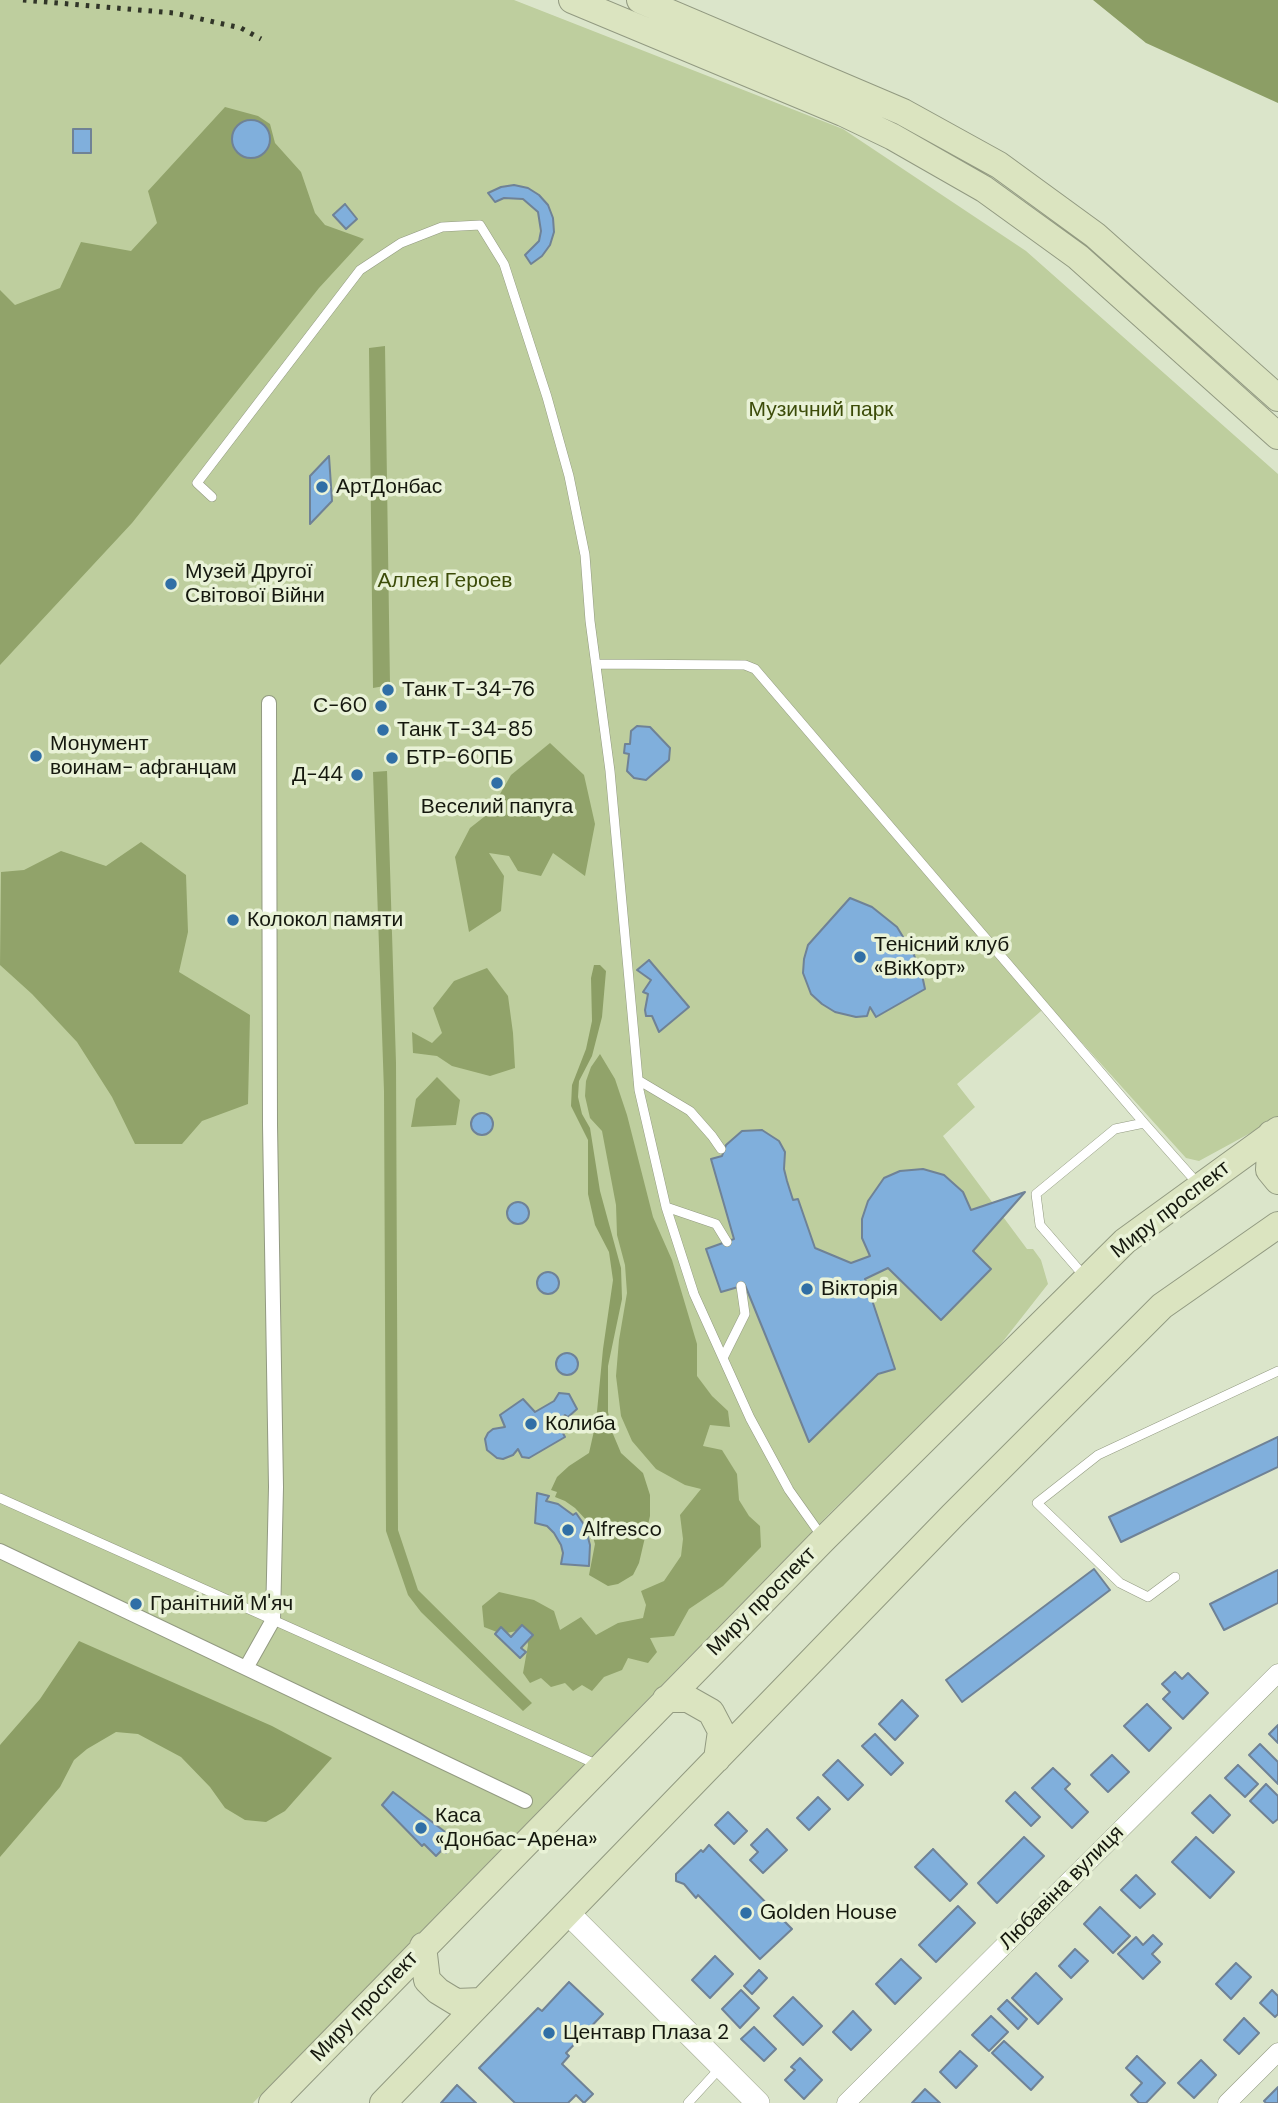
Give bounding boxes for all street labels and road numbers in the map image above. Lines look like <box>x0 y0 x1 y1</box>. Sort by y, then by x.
street label: Миру проспект <box>1106 1156 1236 1264</box>
street label: Миру проспект <box>702 1542 822 1662</box>
street label: Любавіна вулиця <box>995 1821 1129 1955</box>
street label: Миру проспект <box>306 1946 424 2068</box>

